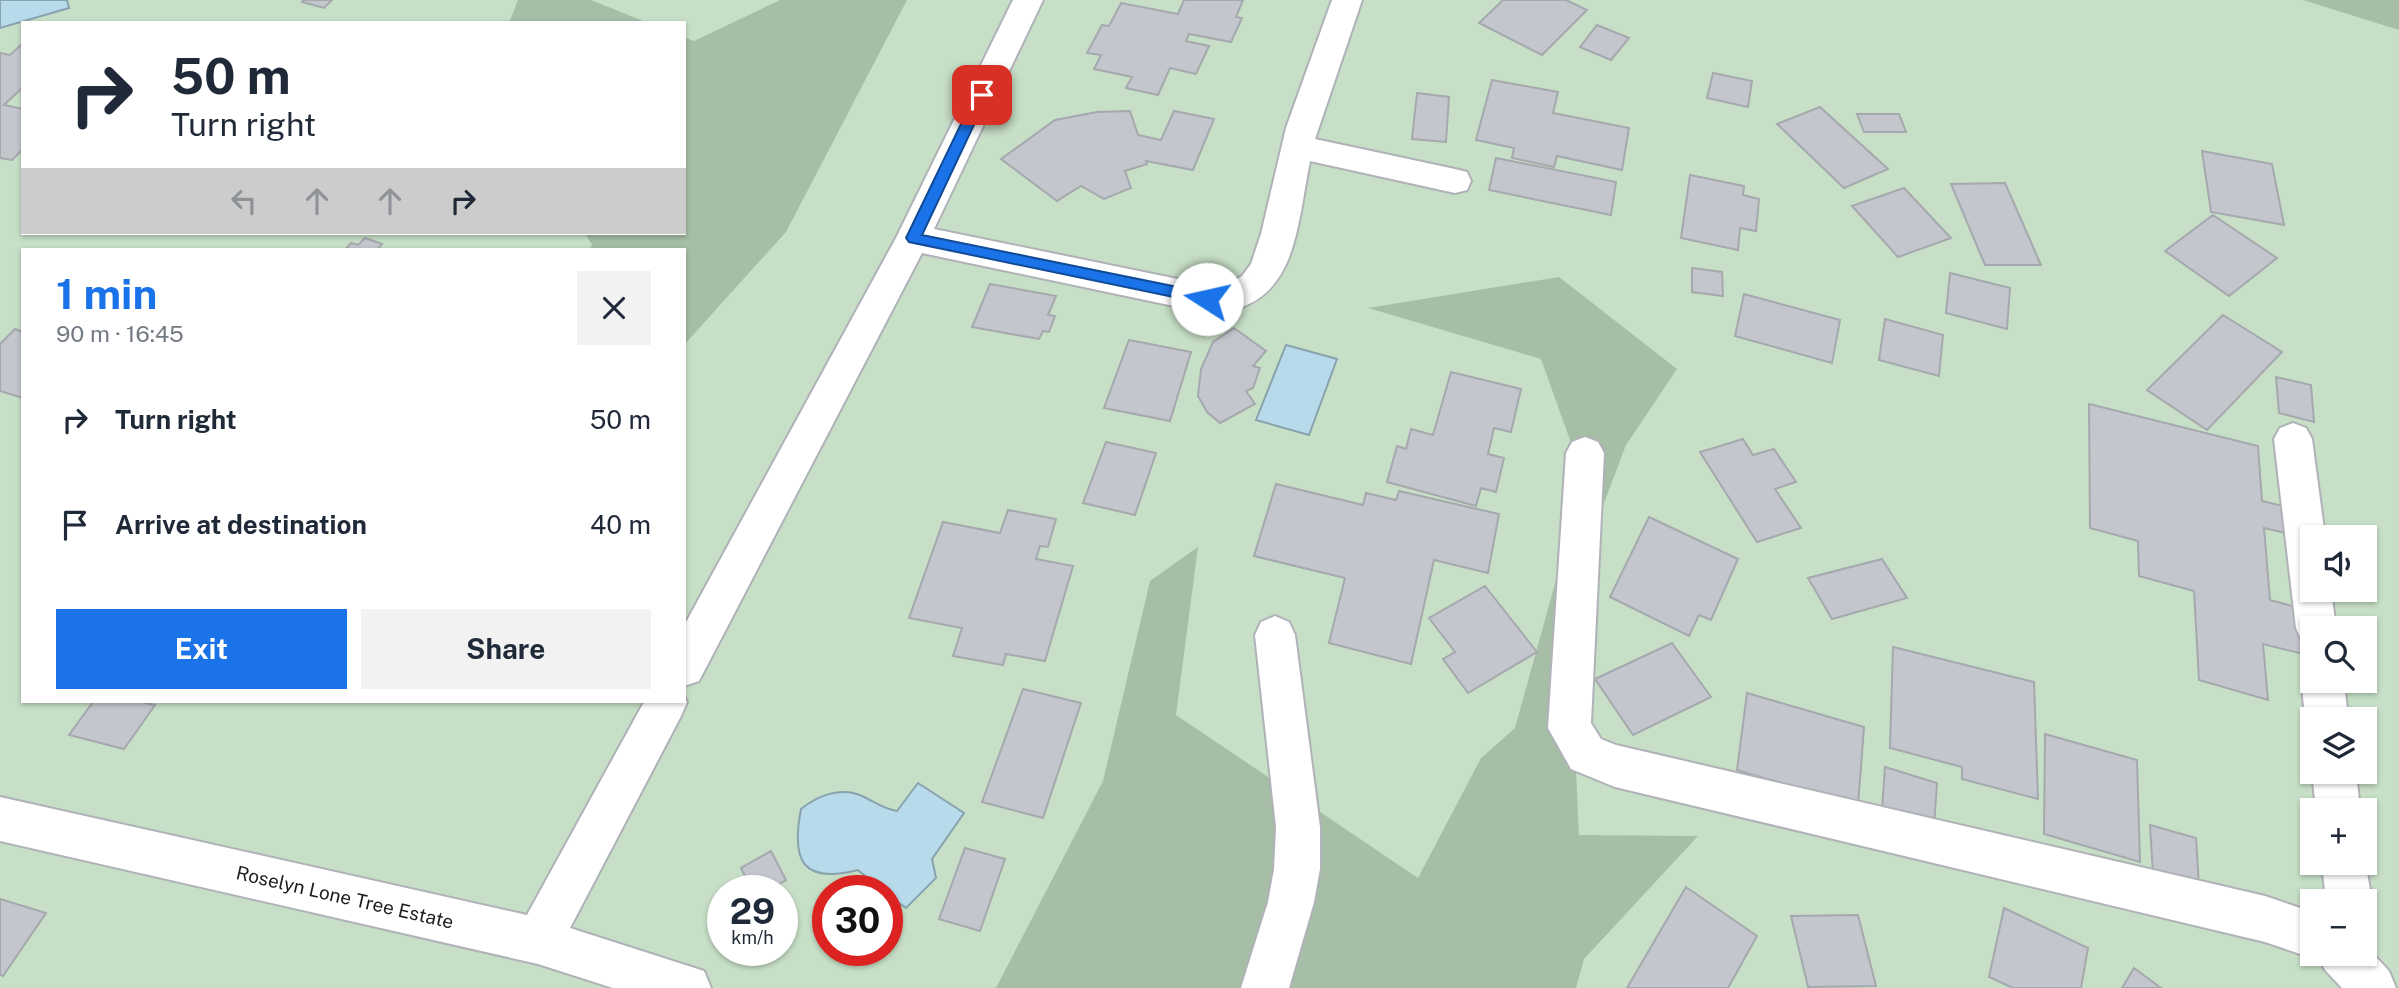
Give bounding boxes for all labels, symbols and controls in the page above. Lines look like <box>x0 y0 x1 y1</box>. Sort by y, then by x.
text: 50 m <box>171 47 291 105</box>
icon: right <box>56 49 147 140</box>
pin <box>952 65 1012 125</box>
icon: arrive <box>963 76 1001 114</box>
text: Turn right <box>171 106 316 143</box>
icon: left <box>225 182 263 220</box>
icon: ahead <box>298 182 336 220</box>
icon: ahead <box>371 182 409 220</box>
icon: right <box>444 182 482 220</box>
position arrow <box>1170 262 1244 336</box>
text: 1 min <box>56 269 157 318</box>
button: close <box>577 271 651 345</box>
text: 90 m · 16:45 <box>56 320 184 347</box>
icon: right <box>56 401 94 439</box>
text: Turn right <box>115 404 237 435</box>
text: 50 m <box>590 404 651 435</box>
icon: arrive <box>56 506 94 544</box>
text: Arrive at destination <box>115 509 367 540</box>
text: 40 m <box>590 509 651 540</box>
map controls <box>2300 525 2377 966</box>
button: sound <box>2300 525 2377 602</box>
button: Exit <box>56 609 347 689</box>
button: Share <box>361 609 651 689</box>
button: search <box>2300 616 2377 693</box>
button: layers <box>2300 707 2377 784</box>
button: + <box>2300 798 2377 875</box>
street label: Roselyn Lone Tree Estate <box>234 861 456 933</box>
speed limit sign: 30 <box>812 875 903 966</box>
button: − <box>2300 889 2377 966</box>
text: 29 <box>730 891 775 932</box>
text: km/h <box>731 927 774 948</box>

